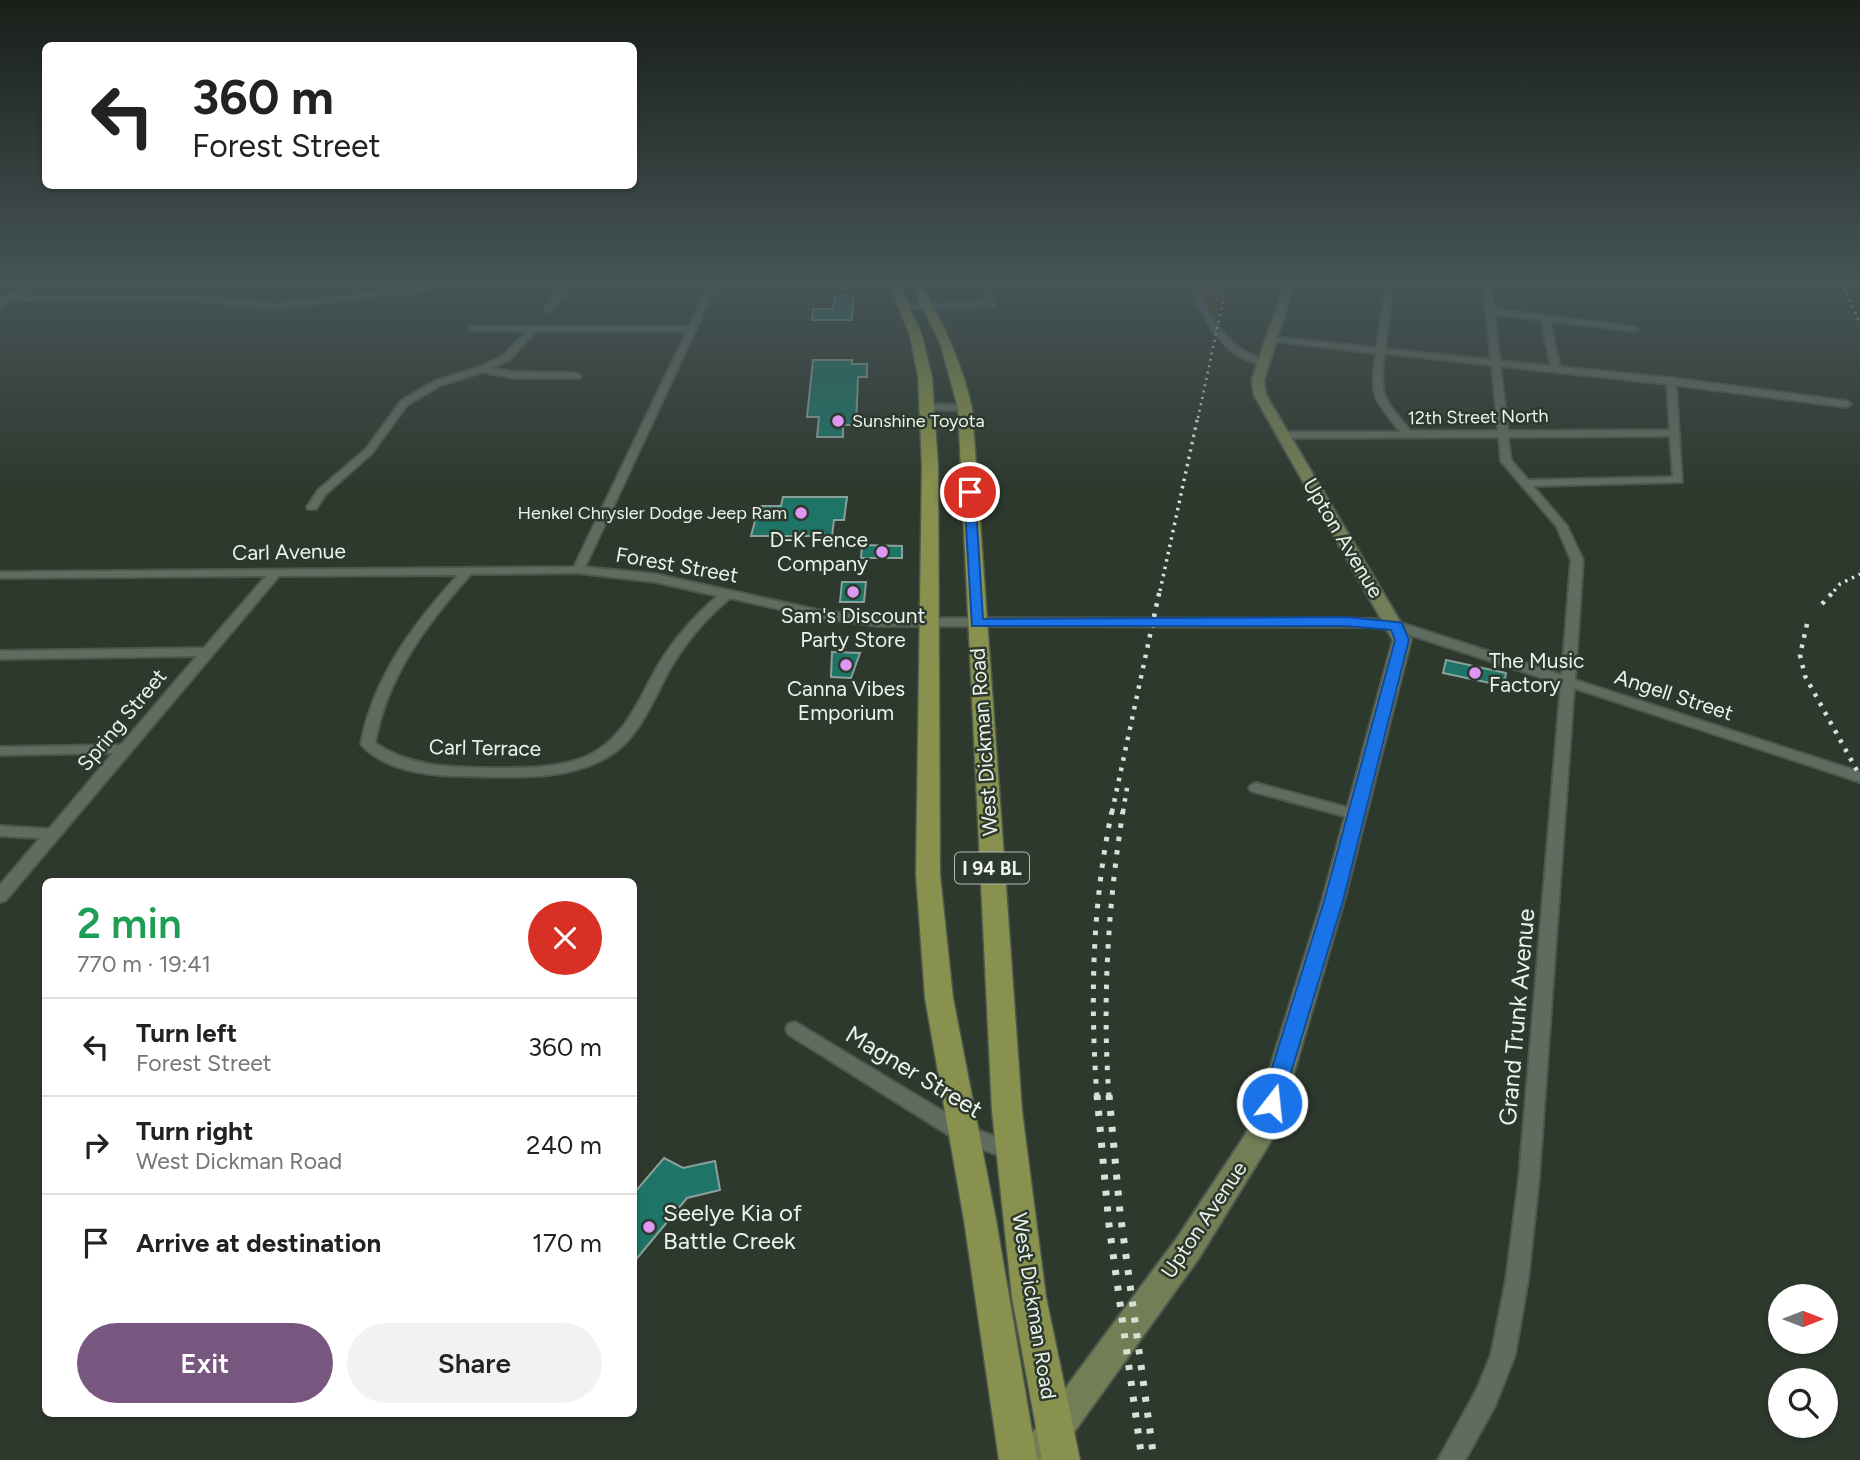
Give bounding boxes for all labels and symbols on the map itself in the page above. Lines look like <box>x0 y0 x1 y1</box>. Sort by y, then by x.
street label: 12th Street North <box>1407 405 1549 429</box>
place label: Sunshine Toyota <box>852 410 985 432</box>
marker: Sunshine Toyota <box>830 413 846 429</box>
pin <box>940 462 1000 522</box>
street label: Upton Avenue <box>1298 473 1389 602</box>
place label: Henkel Chrysler Dodge Jeep Ram <box>518 502 787 524</box>
marker: Henkel Chrysler Dodge Jeep Ram <box>793 505 809 521</box>
place label: D-K Fence Company <box>770 527 868 576</box>
street label: Carl Avenue <box>232 538 346 565</box>
street label: Forest Street <box>614 541 740 588</box>
marker: D-K Fence Company <box>874 544 890 560</box>
marker: Sam's Discount Party Store <box>845 584 861 600</box>
place label: Sam's Discount Party Store <box>781 603 925 652</box>
street label: West Dickman Road <box>964 647 1003 837</box>
place label: The Music Factory <box>1489 648 1584 697</box>
marker: Canna Vibes Emporium <box>838 657 854 673</box>
street label: Spring Street <box>72 664 172 776</box>
street label: Angell Street <box>1612 664 1737 725</box>
marker: The Music Factory <box>1467 665 1483 681</box>
place label: Canna Vibes Emporium <box>787 676 905 725</box>
street label: Carl Terrace <box>429 734 541 761</box>
road number: I 94 BL <box>955 852 1029 884</box>
street label: Grand Trunk Avenue <box>1493 907 1540 1127</box>
street label: Magner Street <box>841 1019 988 1124</box>
position arrow <box>1235 1066 1309 1140</box>
street label: Upton Avenue <box>1155 1157 1252 1283</box>
place label: Seelye Kia of Battle Creek <box>663 1198 802 1255</box>
street label: West Dickman Road <box>1007 1211 1062 1401</box>
marker: Seelye Kia of Battle Creek <box>641 1219 657 1235</box>
north arrow <box>1768 1284 1838 1354</box>

